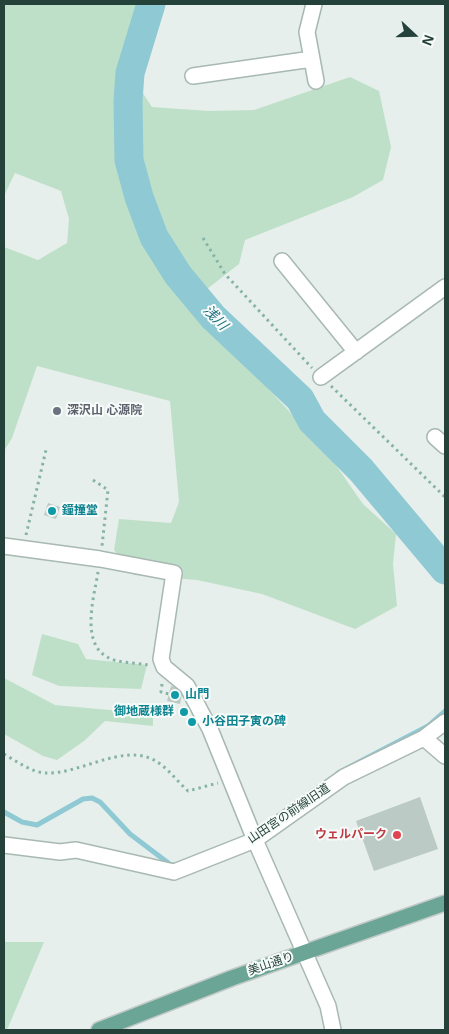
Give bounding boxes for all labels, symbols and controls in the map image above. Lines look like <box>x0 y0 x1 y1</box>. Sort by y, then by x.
north arrow <box>389 10 439 60</box>
text: N <box>419 33 437 48</box>
water label: 浅川 <box>199 302 231 334</box>
place label: 深沢山 心源院 <box>67 404 142 418</box>
marker: 深沢山 心源院 <box>51 405 63 417</box>
place label: 鐘撞堂 <box>62 504 98 518</box>
marker: 鐘撞堂 <box>46 505 58 517</box>
place label: 山門 <box>185 688 209 702</box>
marker: 山門 <box>169 689 181 701</box>
place label: 御地蔵様群 <box>114 705 174 719</box>
marker: 御地蔵様群 <box>178 706 190 718</box>
place label: 小谷田子寅の碑 <box>202 715 286 729</box>
marker: 小谷田子寅の碑 <box>186 716 198 728</box>
street label: 山田宮の前線旧道 <box>245 781 333 847</box>
place label: ウェルパーク <box>315 828 387 842</box>
marker: ウェルパーク <box>391 829 403 841</box>
street label: 美山通り <box>246 949 296 979</box>

